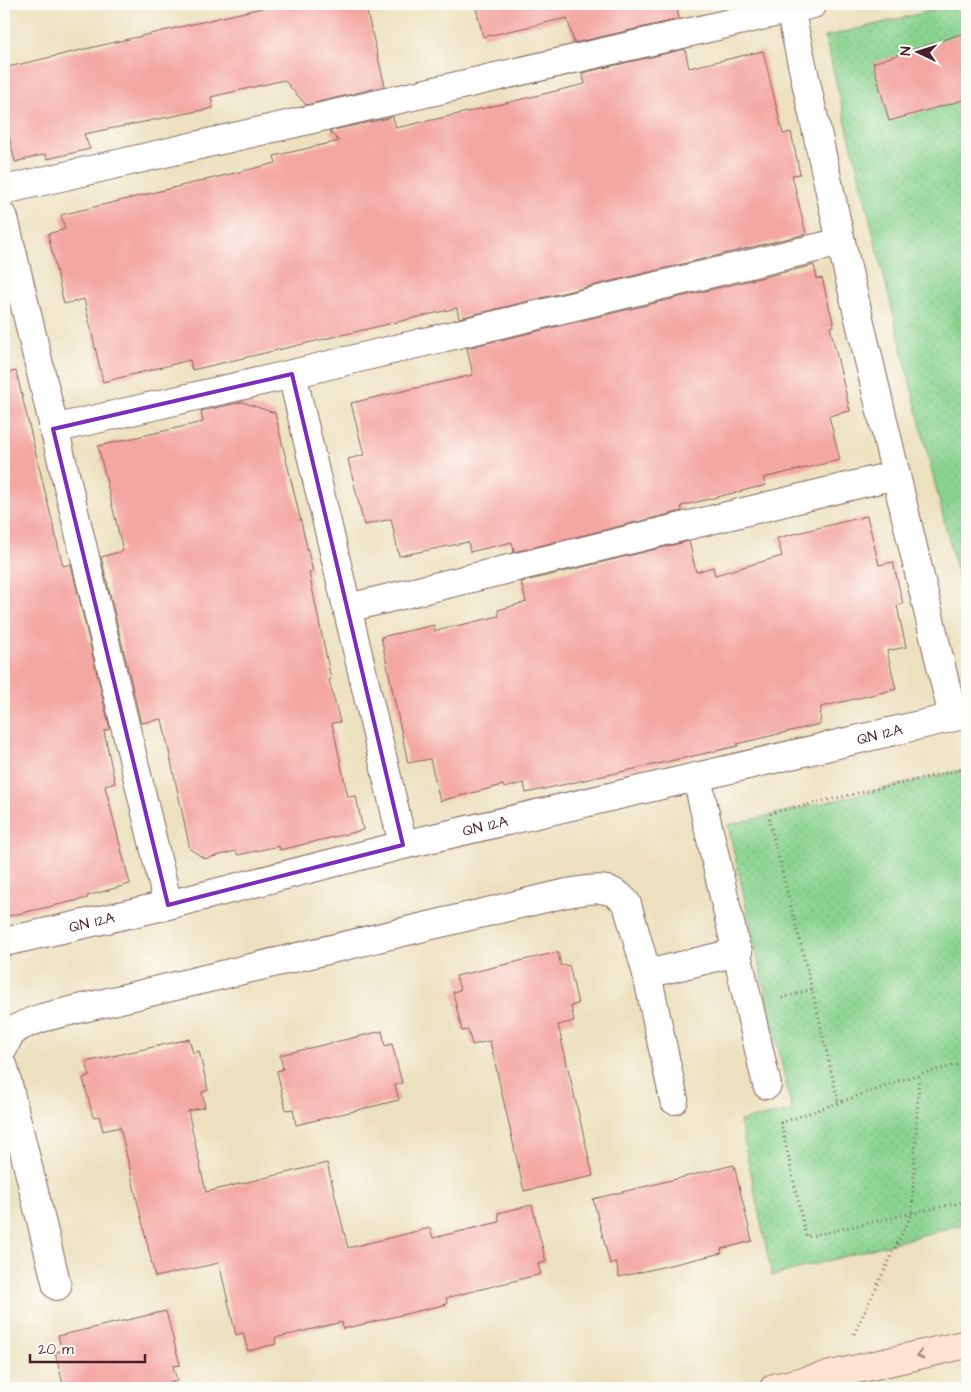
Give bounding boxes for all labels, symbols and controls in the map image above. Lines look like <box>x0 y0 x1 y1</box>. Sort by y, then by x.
north arrow <box>894 28 944 78</box>
text: N <box>896 46 916 56</box>
street label: QN 12A <box>855 719 905 750</box>
street label: QN 12A <box>460 811 511 842</box>
street label: QN 12A <box>67 907 117 938</box>
scale bar <box>30 1332 145 1364</box>
text: 20 m <box>38 1339 74 1360</box>
one-way arrow <box>915 1349 924 1360</box>

